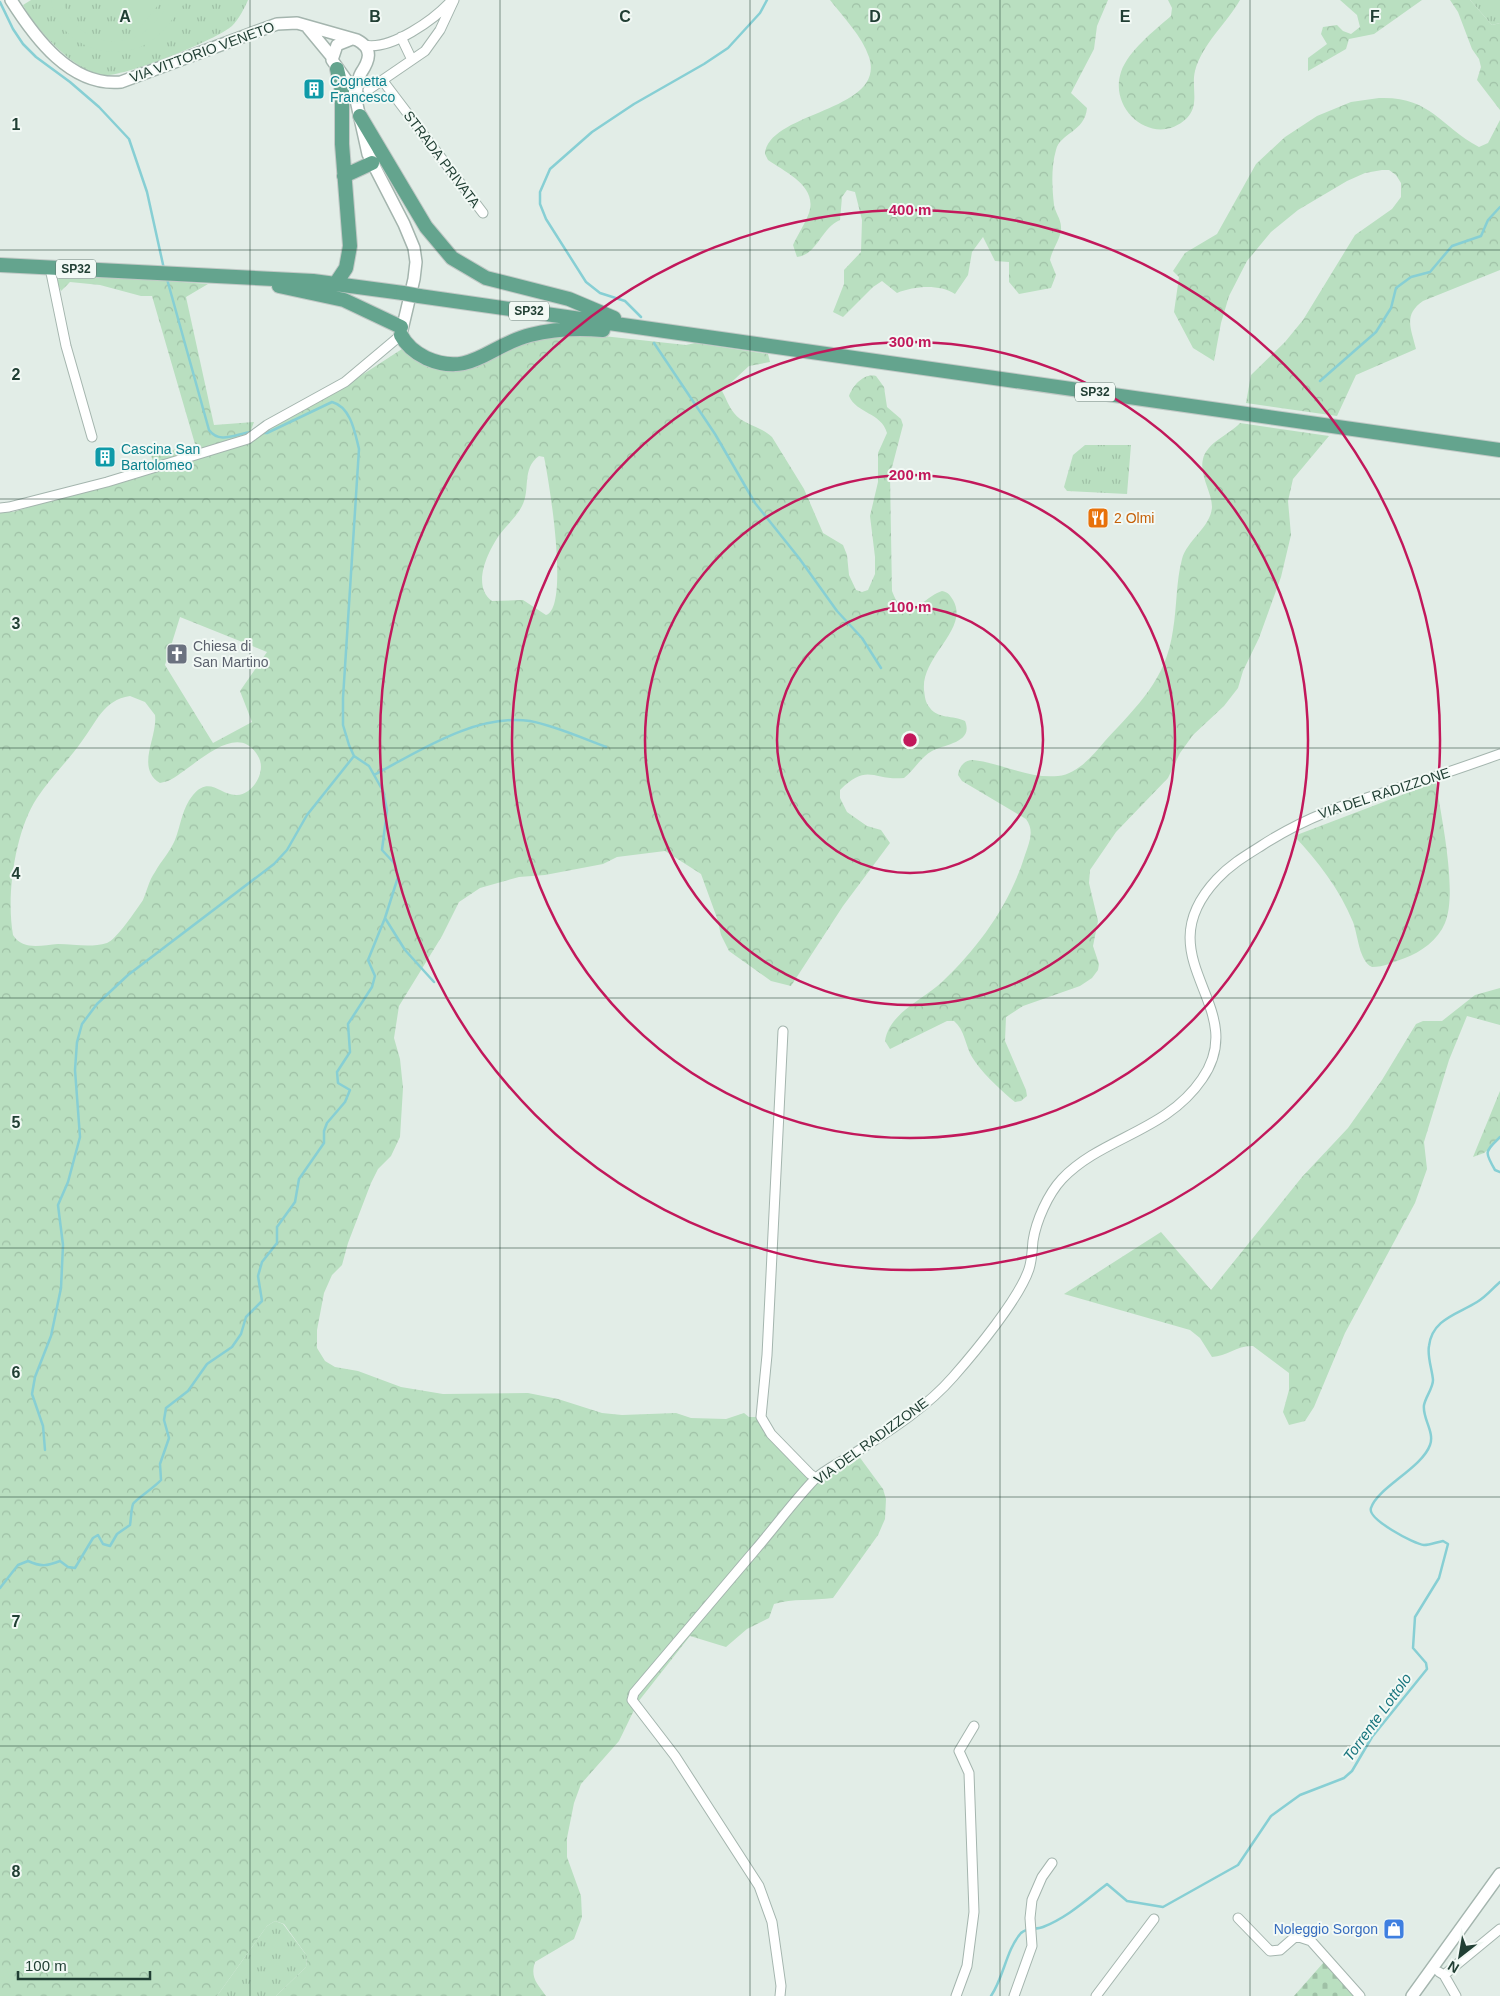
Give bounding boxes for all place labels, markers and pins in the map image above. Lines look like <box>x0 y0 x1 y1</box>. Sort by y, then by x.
place label: Cognetta Francesco <box>330 73 396 105</box>
building icon: Cognetta Francesco <box>302 77 326 101</box>
place label: Cascina San Bartolomeo <box>121 441 200 473</box>
building icon: Cascina San Bartolomeo <box>93 445 117 469</box>
restaurant icon: 2 Olmi <box>1086 506 1110 530</box>
place label: 2 Olmi <box>1114 510 1154 526</box>
place label: Chiesa di San Martino <box>193 638 269 670</box>
church icon: Chiesa di San Martino <box>165 642 189 666</box>
centre of rings <box>901 731 919 749</box>
shop icon: Noleggio Sorgon <box>1382 1917 1406 1941</box>
place label: Noleggio Sorgon <box>1274 1921 1378 1937</box>

